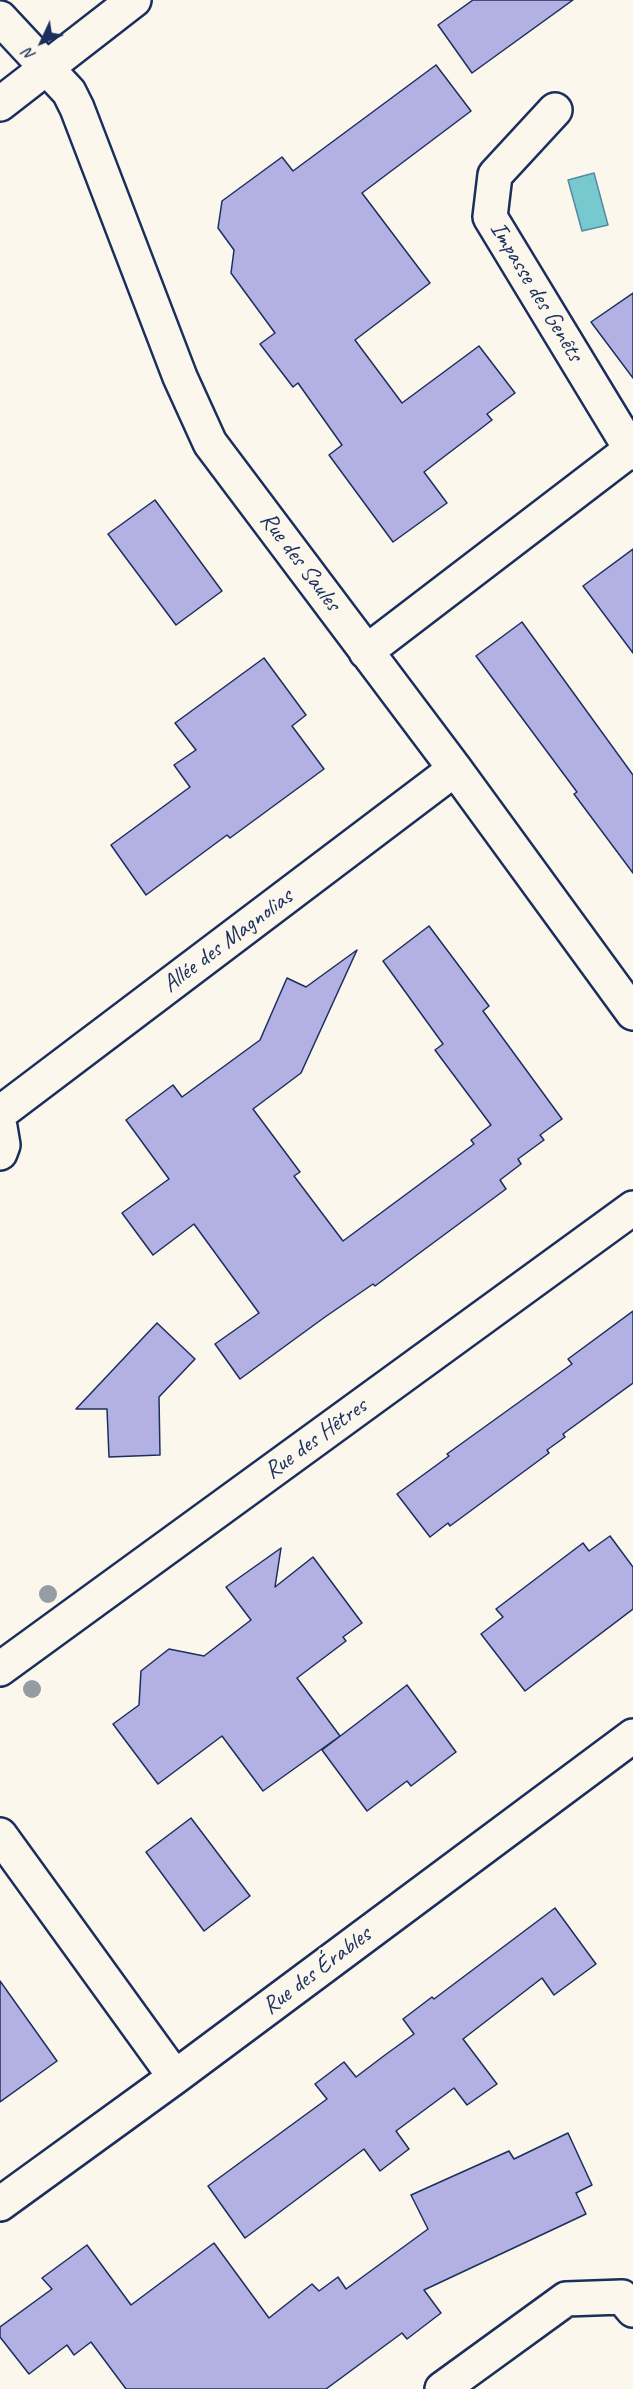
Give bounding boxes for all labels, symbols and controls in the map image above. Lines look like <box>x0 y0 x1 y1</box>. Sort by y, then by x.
north arrow <box>12 12 72 72</box>
text: N <box>18 44 40 65</box>
street label: Impasse des Genêts <box>483 217 589 367</box>
street label: Rue des Saules <box>253 507 347 617</box>
street label: Allée des Magnolias <box>157 883 299 999</box>
street label: Rue des Hêtres <box>259 1392 373 1486</box>
street label: Rue des Érables <box>257 1921 377 2021</box>

